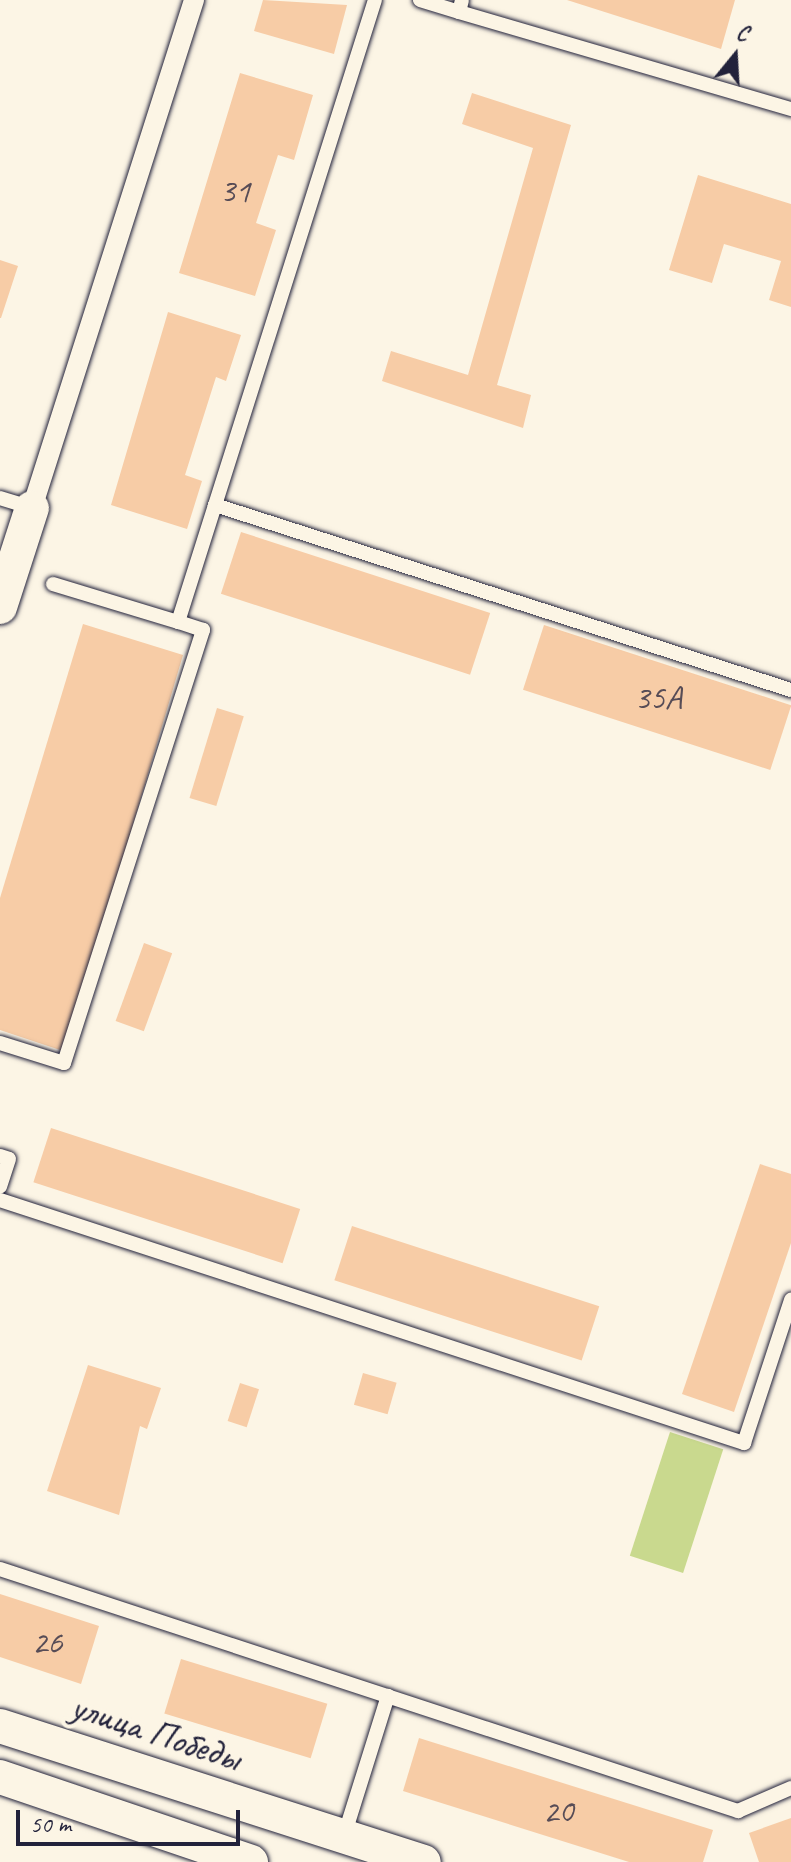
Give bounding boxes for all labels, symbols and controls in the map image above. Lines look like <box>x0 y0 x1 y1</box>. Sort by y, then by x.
north arrow <box>695 16 775 96</box>
text: С <box>733 18 752 48</box>
house number: 31 <box>220 171 250 211</box>
house number: 35А <box>634 678 682 718</box>
house number: 26 <box>32 1622 62 1662</box>
street label: улица Победы <box>66 1683 246 1781</box>
house number: 20 <box>543 1791 573 1831</box>
scale bar <box>20 1794 244 1844</box>
text: 50 m <box>30 1809 71 1839</box>

